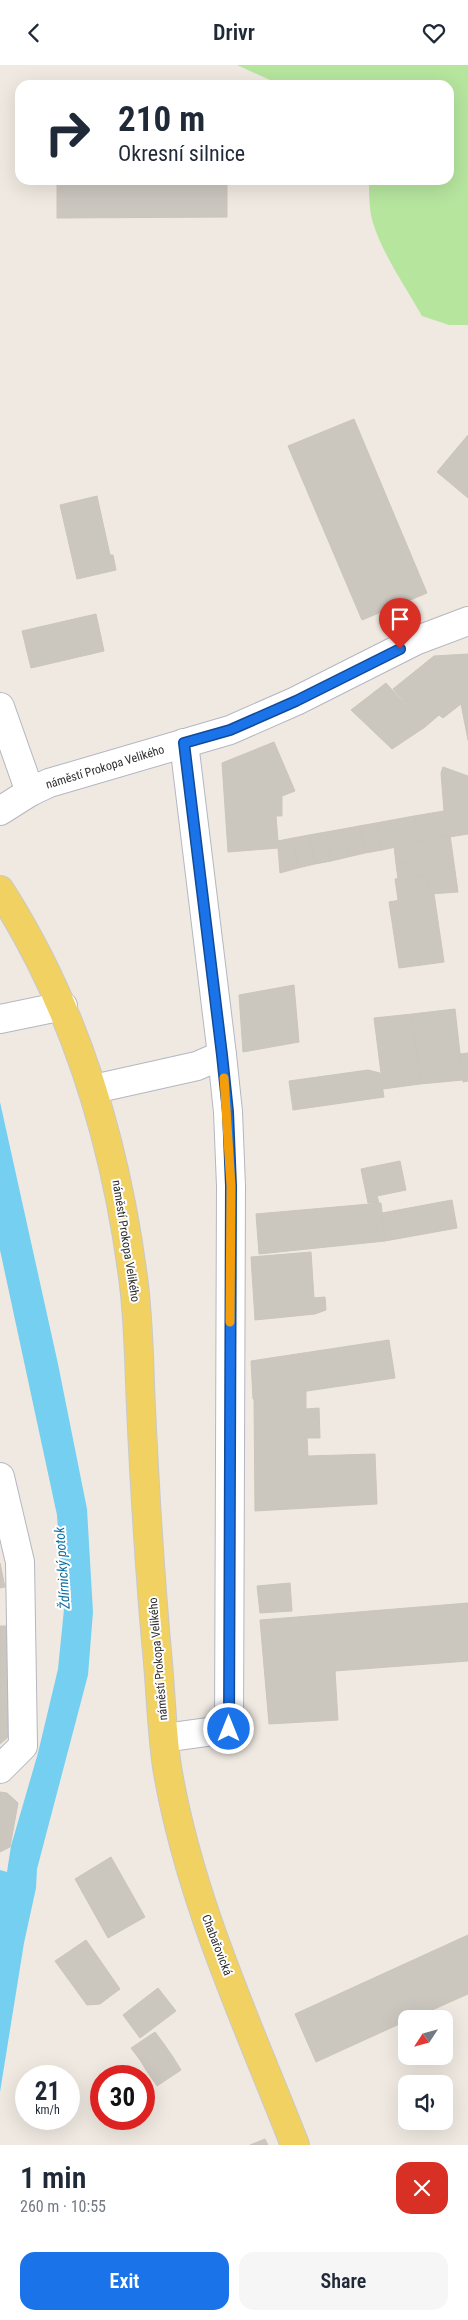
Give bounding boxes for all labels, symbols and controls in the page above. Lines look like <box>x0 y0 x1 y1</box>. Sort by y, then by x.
icon: back <box>20 19 48 47</box>
icon: heart <box>420 19 448 47</box>
text: Drivr <box>213 20 255 45</box>
text: 210 m <box>118 99 205 140</box>
icon: right <box>35 100 100 165</box>
text: Okresní silnice <box>118 141 245 166</box>
pin <box>379 598 421 649</box>
icon: arrive <box>386 605 414 633</box>
street label: náměstí Prokopa Velikého <box>44 742 166 792</box>
street label: náměstí Prokopa Velikého <box>109 1179 143 1303</box>
water label: Ždírnický potok <box>50 1526 73 1611</box>
street label: náměstí Prokopa Velikého <box>146 1597 170 1721</box>
position arrow <box>202 1702 254 1754</box>
street label: Chabařovická <box>199 1913 235 1978</box>
north arrow <box>398 2010 452 2065</box>
map controls <box>398 2010 453 2130</box>
speed limit sign: 30 <box>90 2065 155 2130</box>
button: sound <box>398 2075 453 2130</box>
text: 21 <box>35 2077 60 2106</box>
text: km/h <box>35 2103 60 2117</box>
text: 1 min <box>20 2160 86 2195</box>
button: close <box>396 2162 448 2214</box>
text: 260 m · 10:55 <box>20 2197 106 2216</box>
button: Exit <box>20 2252 229 2310</box>
button: Share <box>239 2252 448 2310</box>

